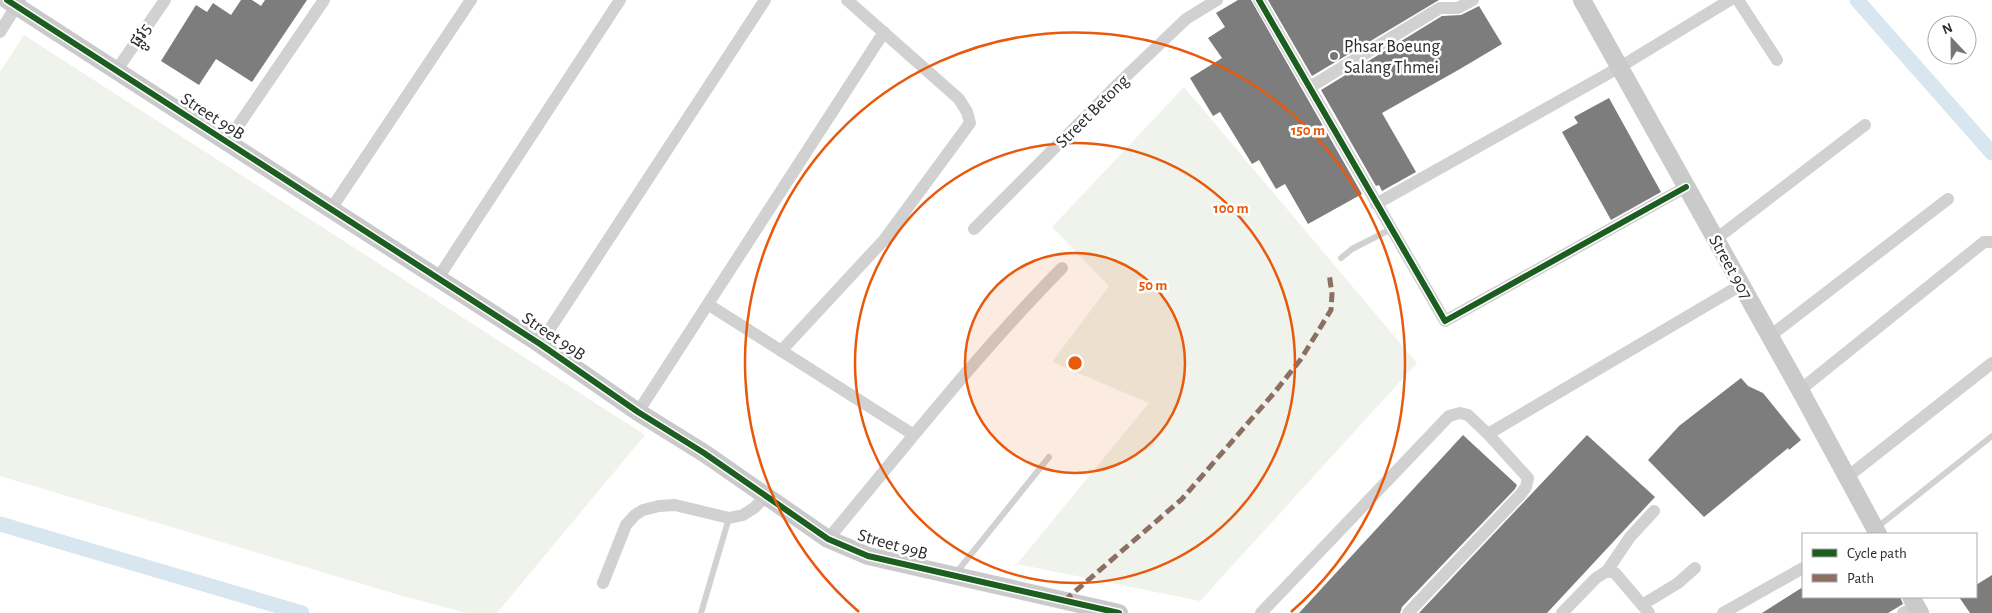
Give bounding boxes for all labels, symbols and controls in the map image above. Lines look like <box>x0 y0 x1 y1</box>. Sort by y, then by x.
north arrow <box>1927 15 1977 65</box>
street label: ផ្លូវ5 <box>126 20 160 55</box>
text: N <box>1940 21 1955 37</box>
place label: Phsar Boeung Salang Thmei <box>1344 38 1440 77</box>
marker: Phsar Boeung Salang Thmei <box>1328 50 1340 62</box>
street label: Street Betong <box>1053 71 1133 152</box>
street label: Street 99B <box>177 90 248 144</box>
text: 150 m <box>1291 123 1325 138</box>
text: 100 m <box>1213 201 1249 216</box>
street label: Street 907 <box>1705 232 1755 303</box>
text: 50 m <box>1139 278 1167 293</box>
street label: Street 99B <box>519 309 588 364</box>
centre of rings <box>1066 354 1084 372</box>
street label: Street 99B <box>856 526 930 564</box>
legend <box>1802 533 1977 598</box>
text: Cycle path <box>1847 546 1907 561</box>
text: Path <box>1847 571 1874 586</box>

